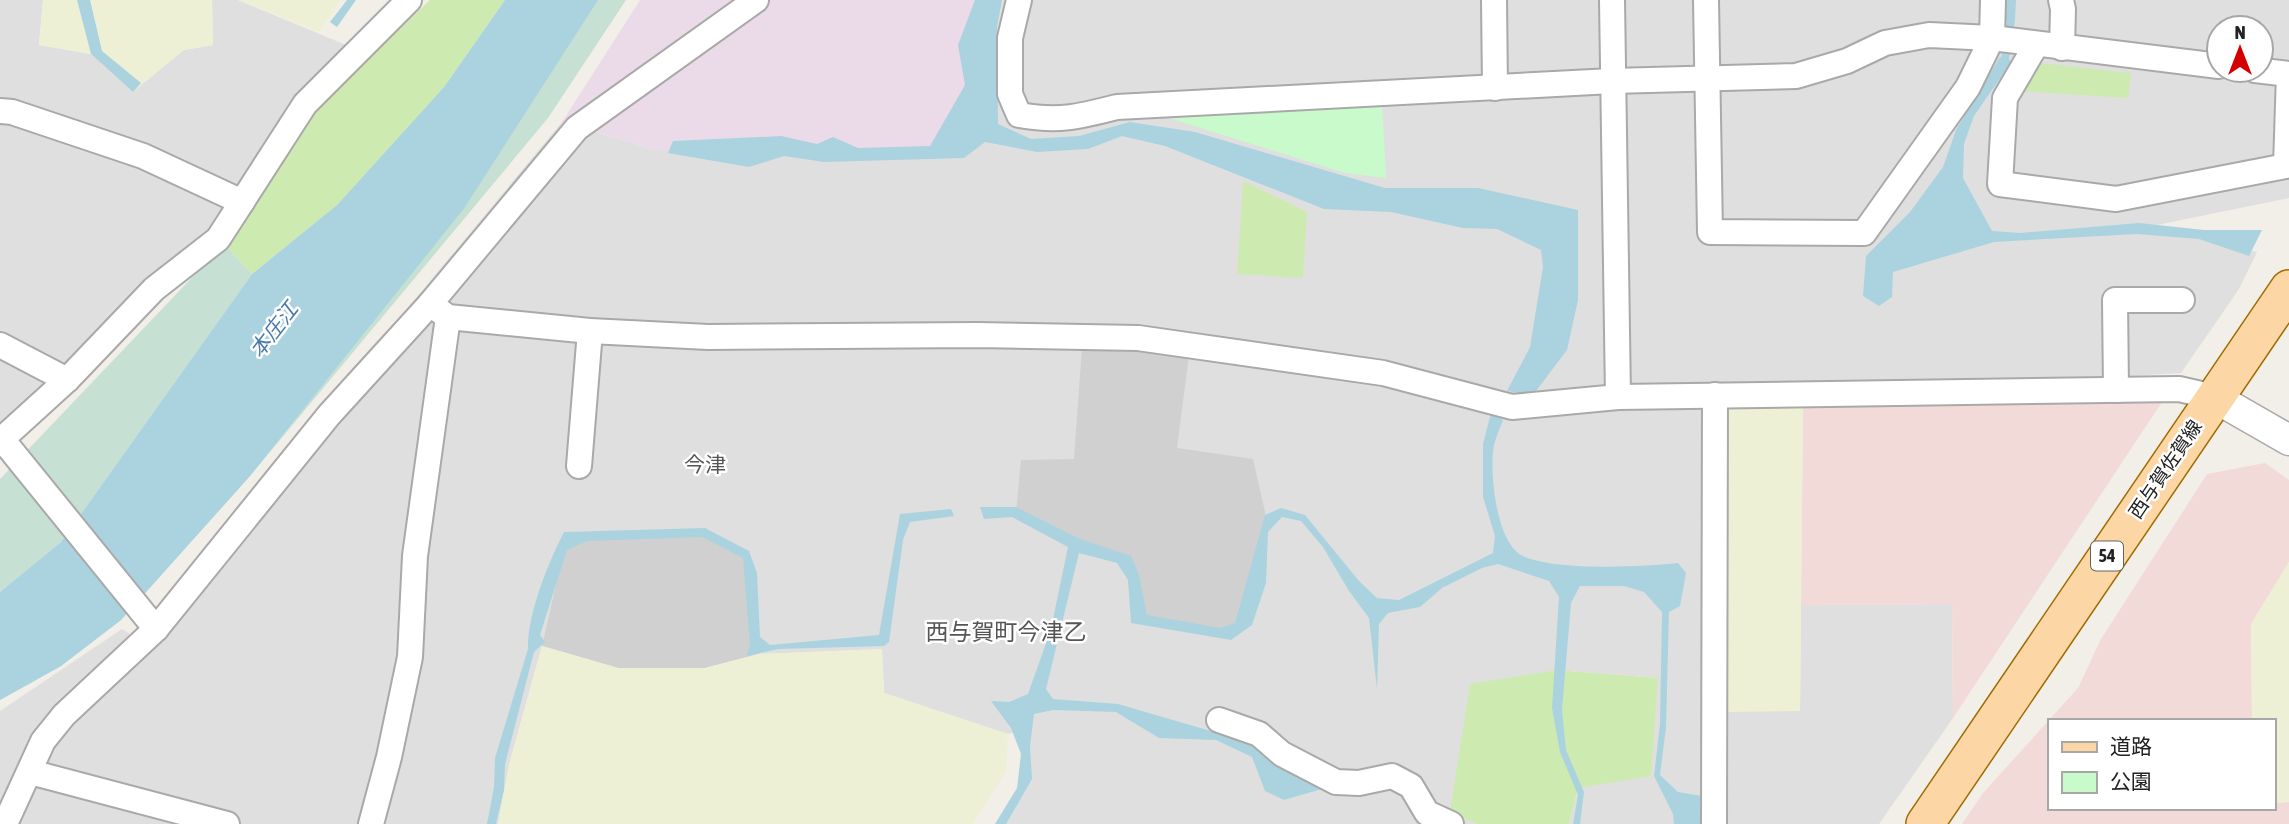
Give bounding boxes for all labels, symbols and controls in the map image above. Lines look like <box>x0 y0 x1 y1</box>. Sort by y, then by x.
north arrow <box>2205 14 2275 84</box>
text: N <box>2234 21 2246 43</box>
water label: 本庄江 <box>244 296 303 362</box>
street label: 西与賀佐賀線 <box>2124 416 2206 522</box>
district label: 今津 <box>684 452 726 476</box>
road number: 54 <box>2091 542 2123 570</box>
district label: 西与賀町今津乙 <box>926 619 1087 645</box>
legend <box>2048 719 2275 810</box>
text: 道路 <box>2110 734 2152 758</box>
text: 公園 <box>2110 769 2152 793</box>

